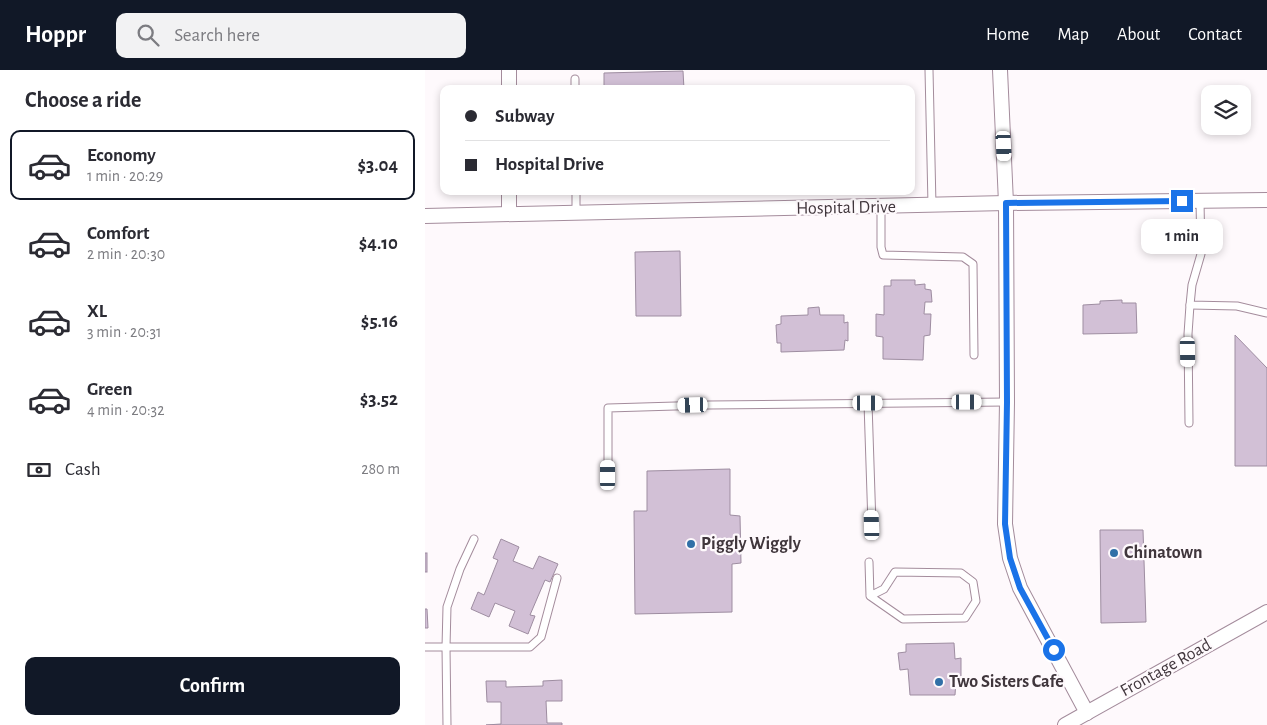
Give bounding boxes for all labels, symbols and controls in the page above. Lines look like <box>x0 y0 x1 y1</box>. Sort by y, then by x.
search box <box>116 13 466 58</box>
icon: search <box>134 21 162 49</box>
text: Hoppr <box>25 23 86 47</box>
text: Search here <box>174 26 260 45</box>
text: Home <box>986 26 1029 44</box>
text: Map <box>1057 26 1089 44</box>
text: About <box>1117 26 1160 44</box>
text: Contact <box>1188 26 1242 44</box>
map controls <box>1201 85 1251 135</box>
button: layers <box>1201 85 1251 135</box>
text: Choose a ride <box>25 89 141 111</box>
text: Subway <box>495 107 555 126</box>
car <box>995 131 1012 161</box>
icon: car <box>27 143 72 188</box>
text: Economy <box>87 146 156 165</box>
text: Hospital Drive <box>495 155 604 174</box>
text: $3.04 <box>357 156 398 175</box>
text: 1 min · 20:29 <box>87 168 163 184</box>
route end <box>1171 190 1193 212</box>
street label: Hospital Drive <box>796 198 896 218</box>
callout: 1 min <box>1141 218 1223 254</box>
icon: car <box>27 221 72 266</box>
text: Comfort <box>87 224 149 243</box>
text: 1 min <box>1165 228 1199 244</box>
text: $4.10 <box>359 234 398 253</box>
text: 2 min · 20:30 <box>87 246 165 262</box>
icon: car <box>27 299 72 344</box>
text: XL <box>87 302 107 321</box>
text: $5.16 <box>361 312 398 331</box>
text: 3 min · 20:31 <box>87 324 162 340</box>
car <box>1180 337 1195 367</box>
icon: car <box>27 377 72 422</box>
text: Green <box>87 380 133 399</box>
text: $3.52 <box>360 390 398 409</box>
car <box>952 395 982 410</box>
car <box>853 396 883 411</box>
car <box>677 397 708 413</box>
text: 4 min · 20:32 <box>87 402 164 418</box>
icon: cash <box>25 456 53 484</box>
text: Cash <box>65 460 101 479</box>
car <box>600 460 615 490</box>
text: 280 m <box>361 461 400 477</box>
car <box>863 510 880 540</box>
place label: Piggly Wiggly <box>701 535 802 553</box>
marker: Piggly Wiggly <box>685 538 697 550</box>
place label: Chinatown <box>1124 544 1203 562</box>
marker: Chinatown <box>1108 547 1120 559</box>
street label: Frontage Road <box>1118 636 1214 700</box>
route start <box>1043 639 1065 661</box>
button: Confirm <box>25 657 400 715</box>
place label: Two Sisters Cafe <box>949 673 1064 691</box>
marker: Two Sisters Cafe <box>933 676 945 688</box>

